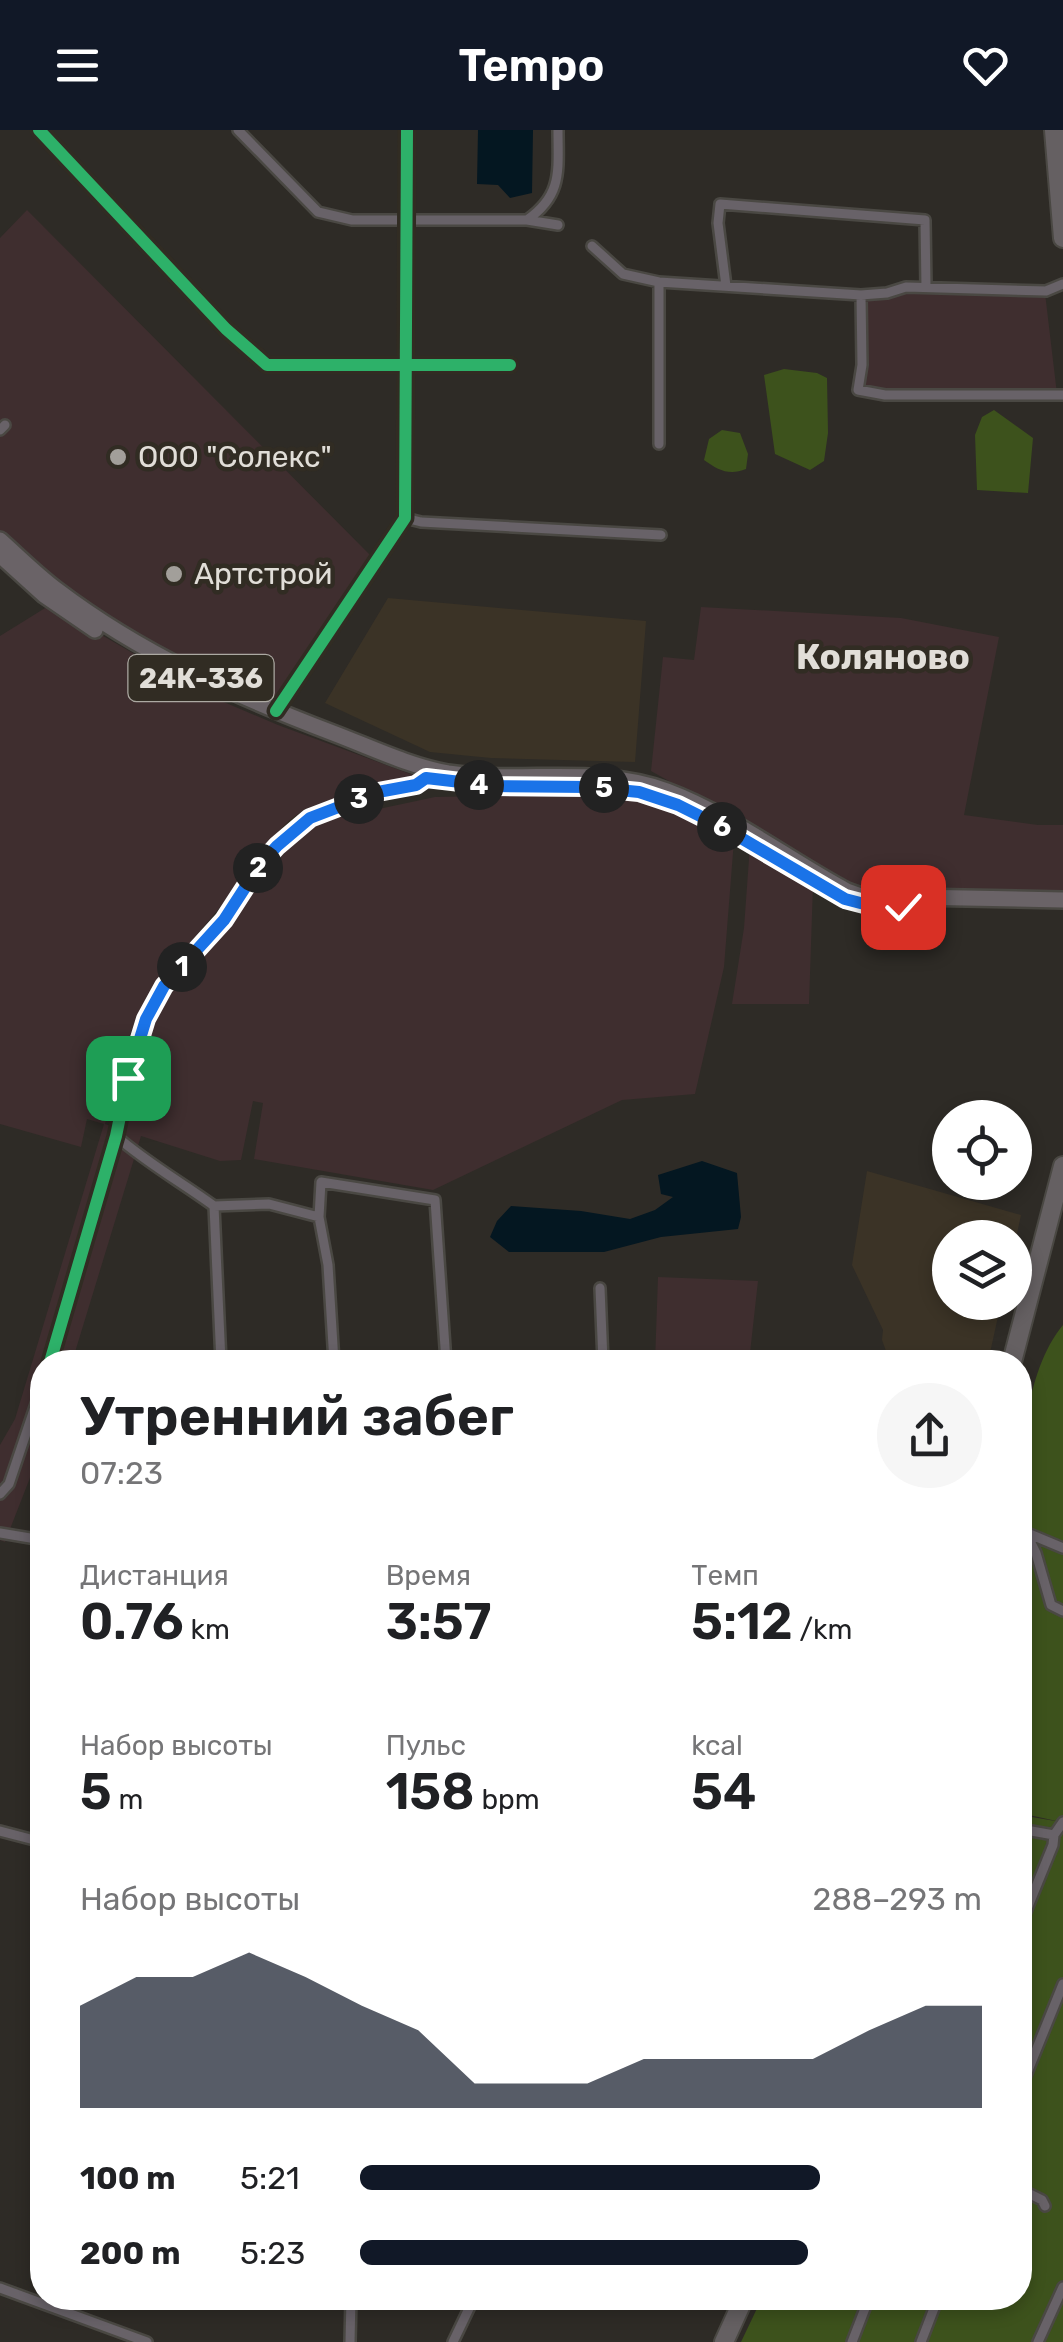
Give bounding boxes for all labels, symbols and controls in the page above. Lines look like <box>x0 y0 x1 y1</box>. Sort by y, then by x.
icon: menu <box>50 38 105 93</box>
icon: heart <box>958 38 1013 93</box>
text: Tempo <box>459 39 604 92</box>
place label: ООО "Солекс" <box>138 439 332 475</box>
marker: ООО "Солекс" <box>107 446 129 468</box>
place label: Артстрой <box>194 556 333 592</box>
marker: Артстрой <box>163 563 185 585</box>
district label: Коляново <box>796 636 970 678</box>
road number: 24К-336 <box>128 655 274 701</box>
pin: 4 <box>454 760 504 810</box>
pin: 5 <box>579 763 629 813</box>
text: 4 <box>469 768 489 801</box>
text: 5 <box>595 771 613 804</box>
pin: 3 <box>334 774 384 824</box>
text: 3 <box>350 782 368 815</box>
pin: 6 <box>697 802 747 852</box>
text: 6 <box>713 810 731 843</box>
pin: 2 <box>233 843 283 893</box>
text: 2 <box>249 851 267 884</box>
pin <box>861 865 946 950</box>
icon: check <box>876 880 931 935</box>
pin: 1 <box>157 942 207 992</box>
text: 1 <box>175 950 189 983</box>
pin <box>86 1036 171 1121</box>
icon: arrive <box>101 1051 156 1106</box>
map controls <box>932 1100 1032 1320</box>
button: locate <box>932 1100 1032 1200</box>
button: layers <box>932 1220 1032 1320</box>
button: share <box>877 1383 982 1488</box>
text: Утренний забег <box>80 1384 514 1449</box>
text: 07:23 <box>80 1454 163 1492</box>
text: Дистанция <box>80 1559 229 1592</box>
text: Время <box>386 1559 471 1592</box>
text: Темп <box>691 1559 759 1592</box>
text: 0.76 <box>80 1592 184 1652</box>
text: 3:57 <box>386 1592 492 1652</box>
text: 5:12 <box>691 1592 793 1652</box>
text: km <box>184 1613 230 1646</box>
text: /km <box>793 1613 852 1646</box>
text: Набор высоты <box>80 1729 273 1762</box>
text: Пульс <box>386 1729 466 1762</box>
text: kcal <box>691 1729 743 1762</box>
text: 5 <box>80 1762 112 1822</box>
text: 158 <box>386 1762 475 1822</box>
text: 54 <box>691 1762 756 1822</box>
text: m <box>112 1783 143 1816</box>
text: bpm <box>475 1783 540 1816</box>
text: Набор высоты <box>80 1880 300 1918</box>
text: 288–293 m <box>813 1880 982 1918</box>
text: 100 m <box>80 2159 176 2197</box>
text: 5:21 <box>240 2159 300 2197</box>
text: 200 m <box>80 2234 180 2272</box>
text: 5:23 <box>240 2234 305 2272</box>

